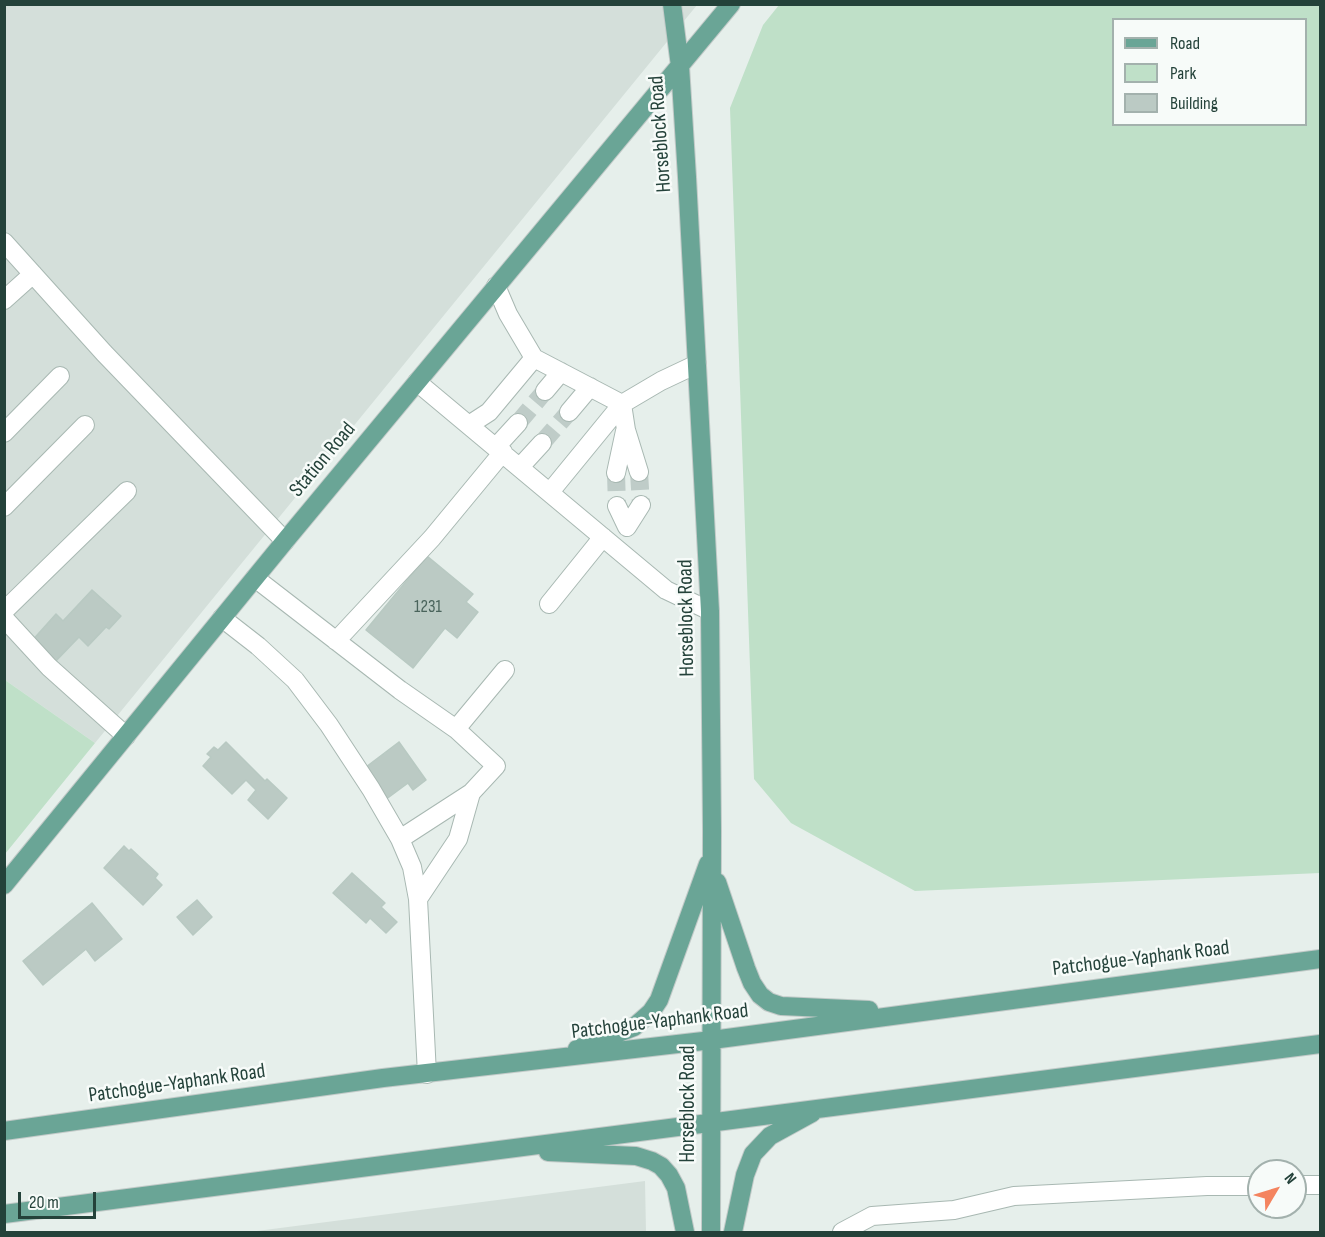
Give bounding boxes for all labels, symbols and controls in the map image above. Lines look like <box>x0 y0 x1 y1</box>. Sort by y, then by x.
legend <box>1112 18 1307 126</box>
text: Road <box>1170 33 1200 54</box>
text: Park <box>1170 63 1196 84</box>
street label: Horseblock Road <box>644 75 678 193</box>
text: Building <box>1170 93 1218 114</box>
street label: Station Road <box>285 418 361 502</box>
street label: Horseblock Road <box>673 559 701 677</box>
house number: 1231 <box>414 596 442 618</box>
street label: Patchogue-Yaphank Road <box>1051 936 1231 982</box>
street label: Patchogue-Yaphank Road <box>570 999 750 1045</box>
street label: Horseblock Road <box>676 1045 702 1163</box>
street label: Patchogue-Yaphank Road <box>87 1059 267 1109</box>
north arrow <box>1247 1159 1307 1219</box>
text: N <box>1280 1170 1300 1188</box>
scale bar <box>21 1180 99 1218</box>
text: 20 m <box>29 1192 59 1213</box>

